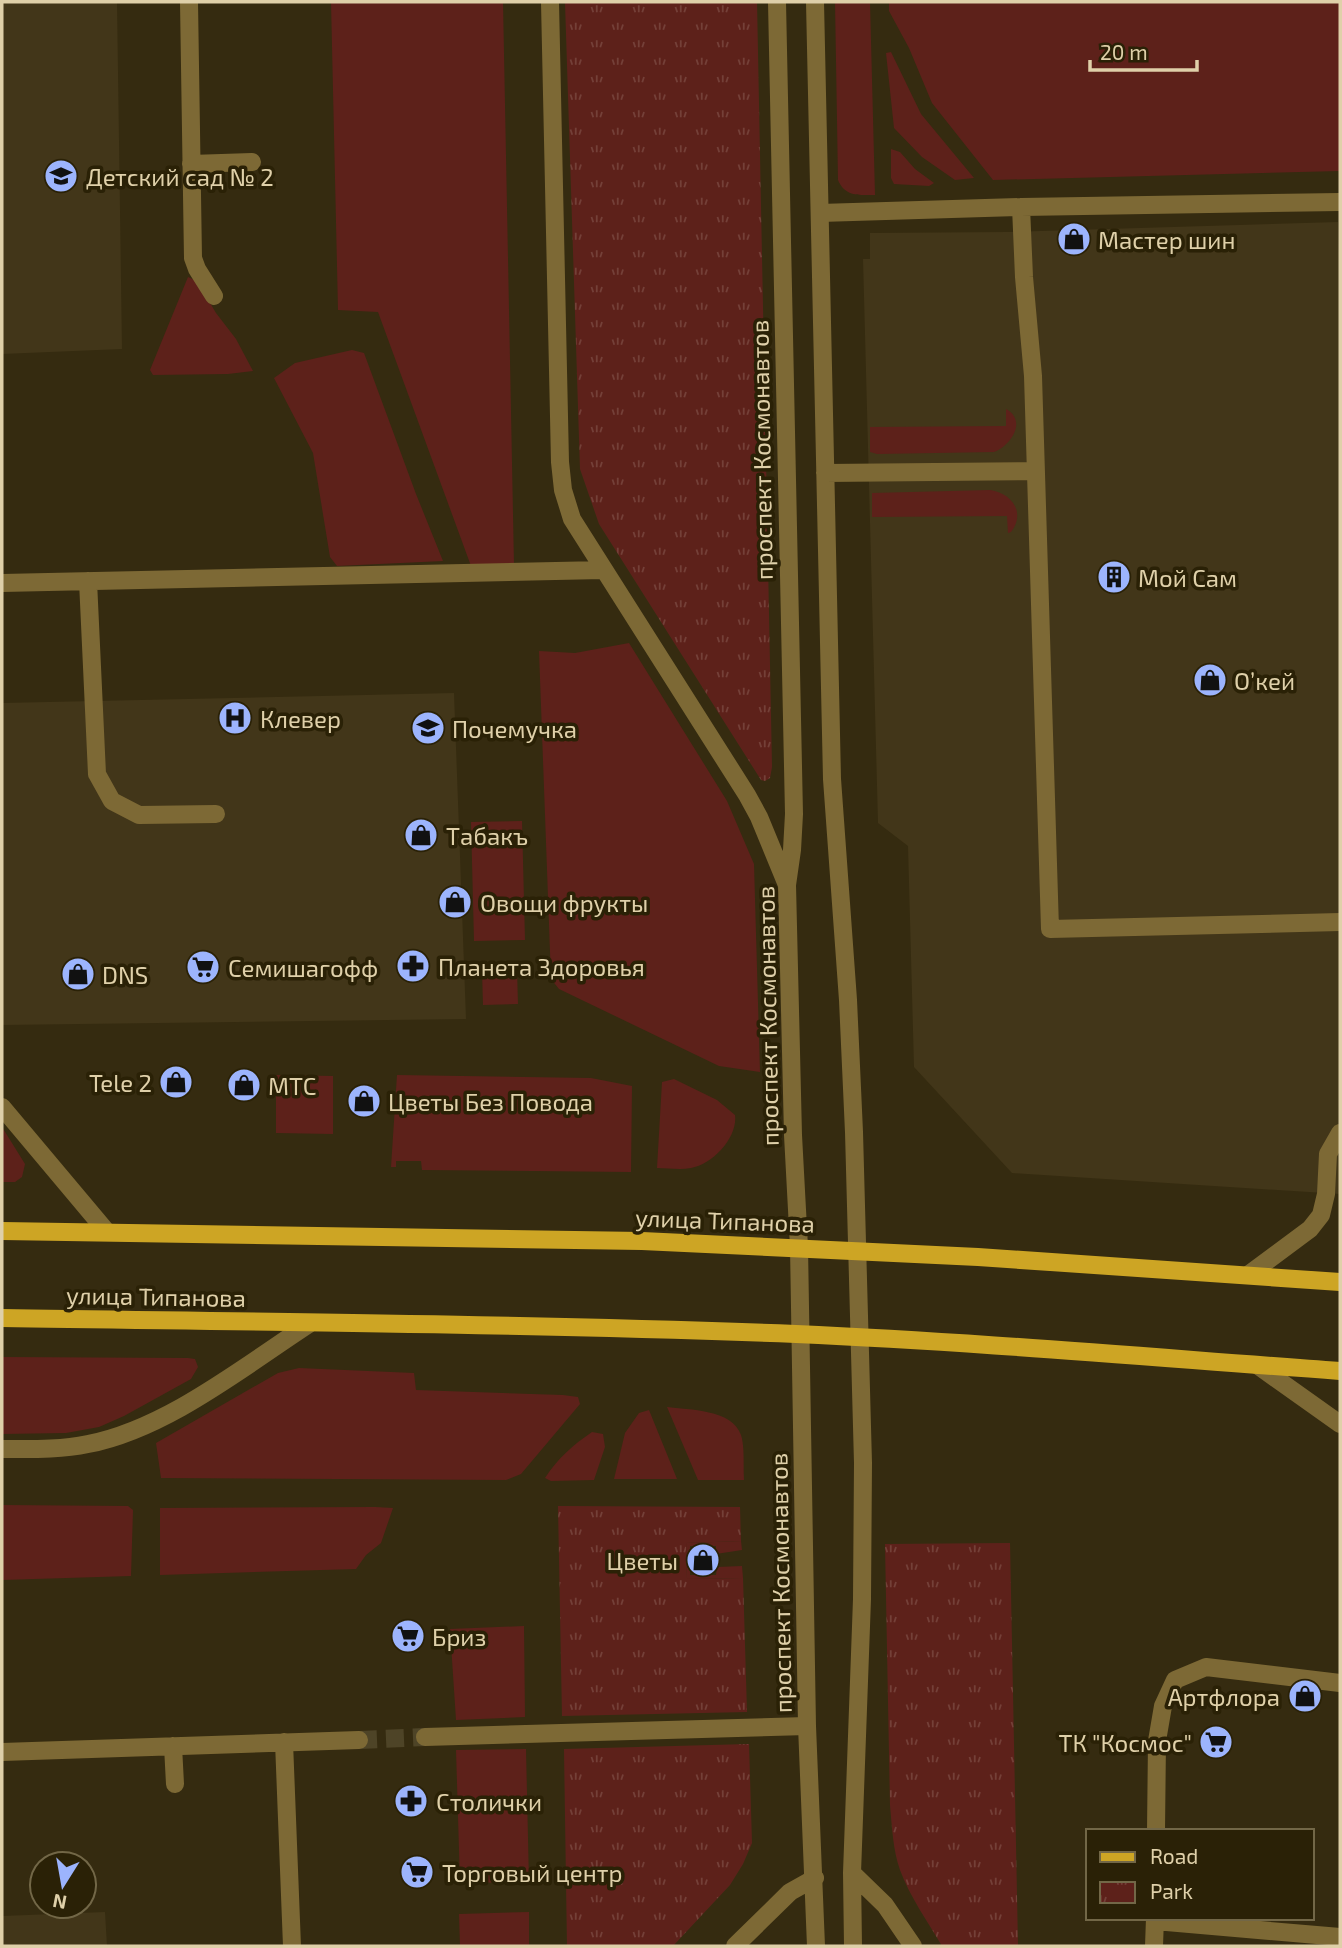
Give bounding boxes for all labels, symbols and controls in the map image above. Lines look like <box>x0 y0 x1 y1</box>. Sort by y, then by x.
scale bar <box>1090 28 1197 72</box>
text: 20 m <box>1100 39 1148 64</box>
school or university icon: Детский сад № 2 <box>42 157 80 195</box>
place label: Детский сад № 2 <box>86 162 274 191</box>
shop icon: Мастер шин <box>1055 220 1093 258</box>
place label: Мастер шин <box>1098 225 1235 254</box>
street label: проспект Космонавтов <box>744 320 778 580</box>
building icon: Мой Сам <box>1095 558 1133 596</box>
place label: Мой Сам <box>1138 563 1237 592</box>
shop icon: О’кей <box>1191 661 1229 699</box>
place label: О’кей <box>1234 666 1295 695</box>
hospital icon: Клевер <box>216 699 254 737</box>
place label: Клевер <box>260 704 341 733</box>
school or university icon: Почемучка <box>409 709 447 747</box>
place label: Почемучка <box>452 714 577 744</box>
shop icon: Табакъ <box>402 816 440 854</box>
place label: Табакъ <box>446 821 528 850</box>
shop icon: Овощи фрукты <box>436 883 474 921</box>
street label: проспект Космонавтов <box>750 886 784 1146</box>
place label: Овощи фрукты <box>480 888 648 918</box>
pharmacy icon: Планета Здоровья <box>394 947 432 985</box>
supermarket icon: Семишагофф <box>184 948 222 986</box>
place label: Планета Здоровья <box>438 952 645 981</box>
place label: Семишагофф <box>228 953 378 982</box>
shop icon: DNS <box>59 955 97 993</box>
place label: DNS <box>102 960 148 989</box>
shop icon: Tele 2 <box>157 1063 195 1101</box>
shop icon: МТС <box>225 1066 263 1104</box>
place label: Tele 2 <box>89 1068 152 1097</box>
place label: МТС <box>268 1071 316 1100</box>
shop icon: Цветы Без Повода <box>345 1082 383 1120</box>
place label: Цветы Без Повода <box>388 1087 593 1116</box>
street label: улица Типанова <box>635 1202 815 1239</box>
street label: улица Типанова <box>66 1280 246 1313</box>
street label: проспект Космонавтов <box>763 1453 797 1713</box>
shop icon: Цветы <box>684 1541 722 1579</box>
place label: Цветы <box>607 1546 678 1575</box>
supermarket icon: Бриз <box>389 1617 427 1655</box>
place label: Бриз <box>432 1622 486 1651</box>
shop icon: Артфлора <box>1286 1677 1324 1715</box>
place label: Артфлора <box>1168 1682 1280 1711</box>
supermarket icon: ТК "Космос" <box>1197 1723 1235 1761</box>
place label: ТК "Космос" <box>1059 1728 1192 1757</box>
pharmacy icon: Столички <box>392 1782 430 1820</box>
place label: Столички <box>436 1787 542 1816</box>
legend <box>1086 1829 1314 1920</box>
text: Road <box>1150 1843 1198 1868</box>
north arrow <box>28 1850 98 1920</box>
supermarket icon: Торговый центр <box>398 1853 436 1891</box>
place label: Торговый центр <box>442 1858 622 1887</box>
text: Park <box>1150 1878 1193 1903</box>
text: N <box>51 1890 69 1915</box>

